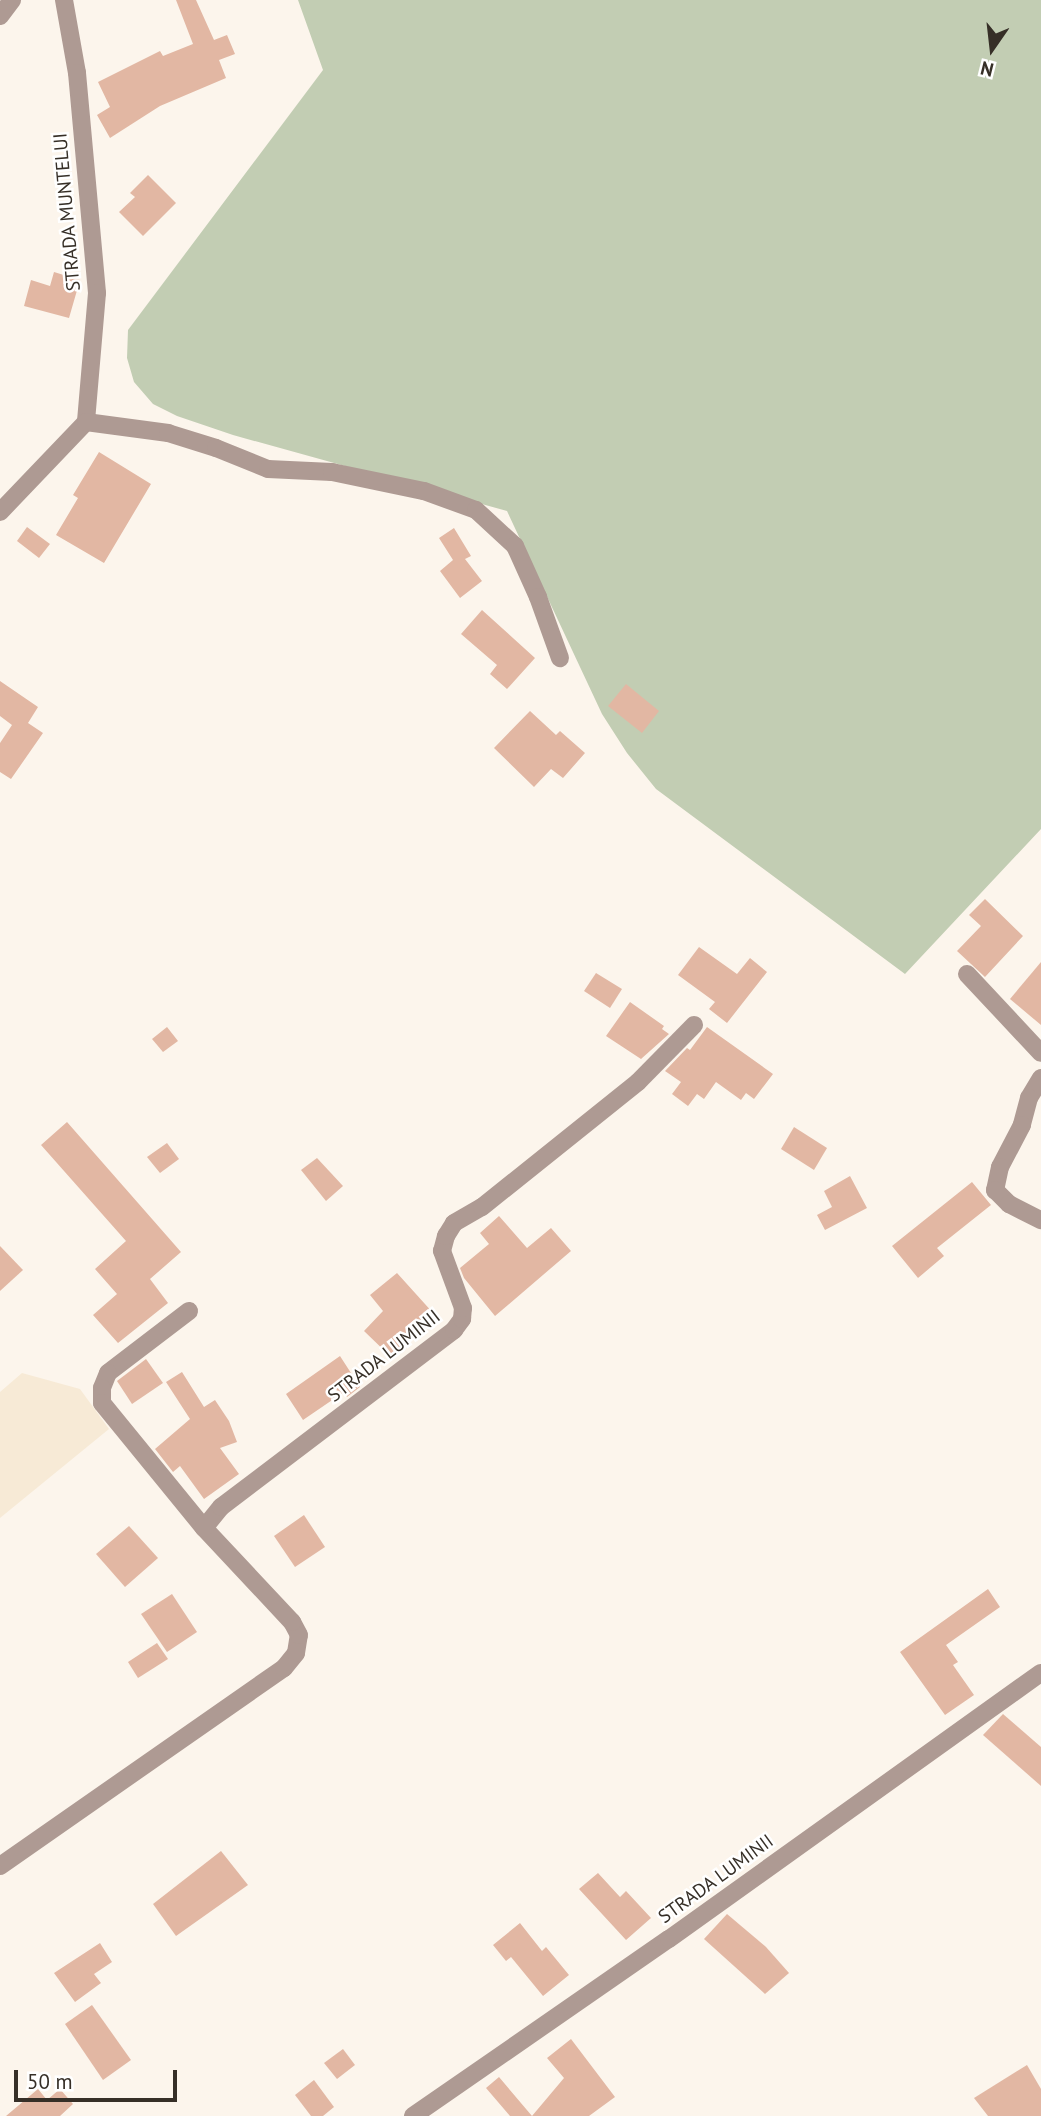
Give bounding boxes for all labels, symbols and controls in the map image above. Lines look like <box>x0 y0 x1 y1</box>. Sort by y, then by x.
north arrow <box>957 14 1027 84</box>
text: N <box>978 56 996 83</box>
street label: STRADA MUNTELUI <box>49 132 85 292</box>
street label: STRADA LUMINII <box>323 1305 445 1407</box>
street label: STRADA LUMINII <box>654 1829 778 1929</box>
scale bar <box>18 2056 180 2100</box>
text: 50 m <box>27 2068 73 2095</box>

